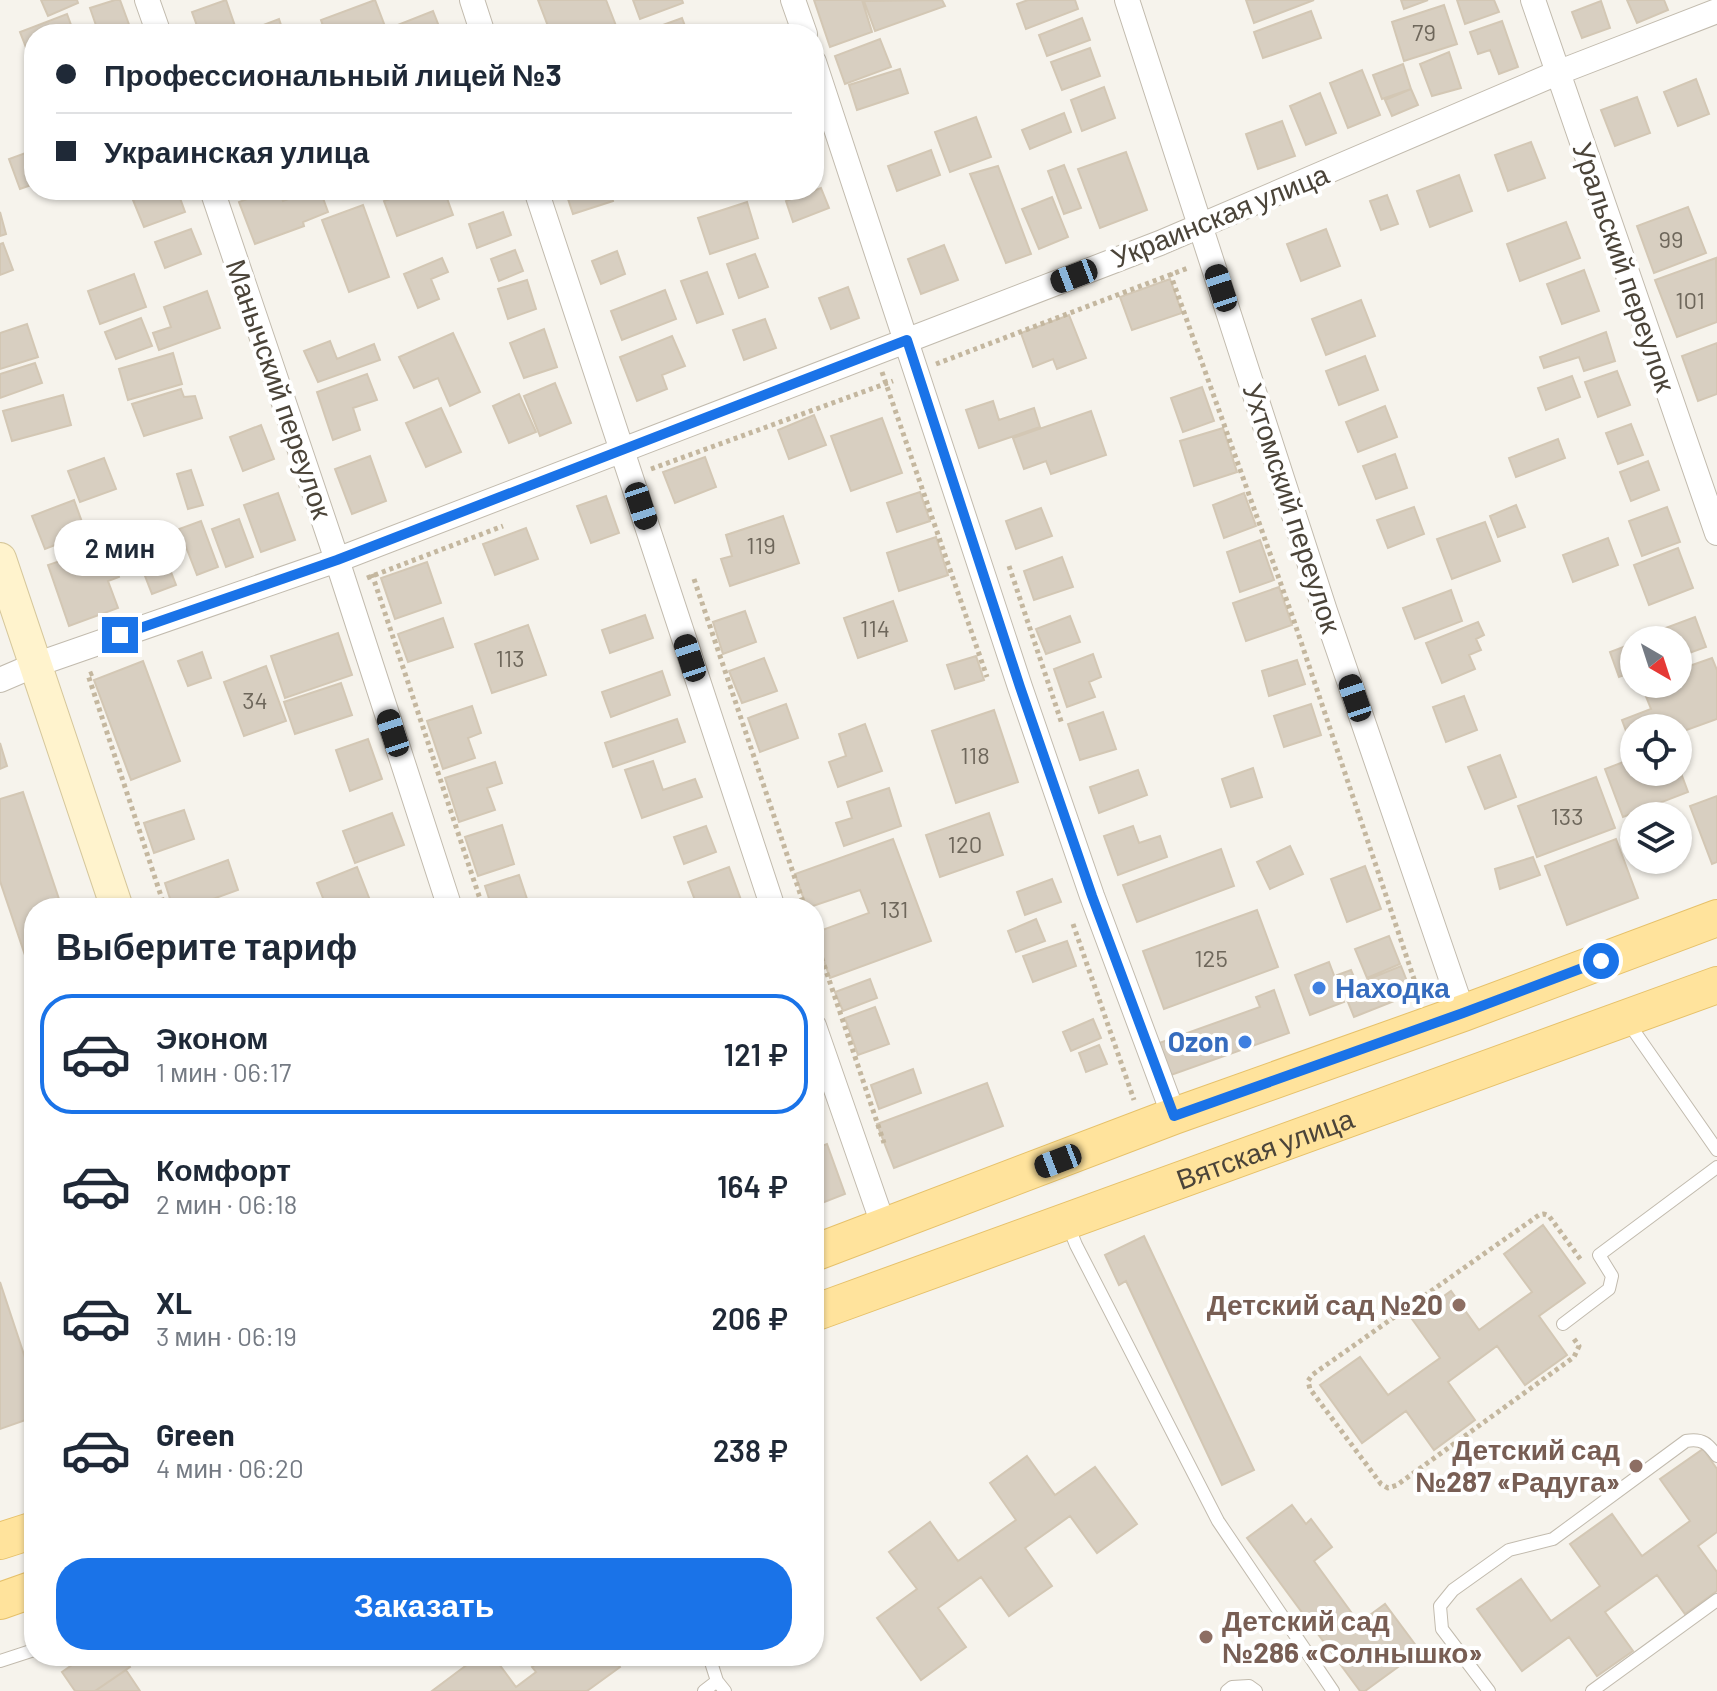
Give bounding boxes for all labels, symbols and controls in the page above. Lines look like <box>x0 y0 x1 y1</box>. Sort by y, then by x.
house number: 79 <box>1412 17 1436 46</box>
text: Профессиональный лицей №3 <box>104 56 562 92</box>
text: Украинская улица <box>104 133 369 169</box>
street label: Уральский переулок <box>1566 138 1684 396</box>
street label: Украинская улица <box>1106 156 1334 274</box>
house number: 99 <box>1658 224 1684 253</box>
street label: Манычский переулок <box>220 255 341 523</box>
car <box>1047 256 1101 296</box>
car <box>1202 261 1240 315</box>
house number: 101 <box>1675 285 1705 314</box>
street label: Ухтомский переулок <box>1237 379 1350 637</box>
car <box>622 479 660 533</box>
callout: 2 мин <box>54 519 186 575</box>
house number: 119 <box>746 530 776 559</box>
text: 2 мин <box>85 532 155 563</box>
house number: 114 <box>860 613 890 642</box>
route end <box>102 617 138 653</box>
north arrow <box>1620 626 1692 698</box>
map controls <box>1620 626 1692 874</box>
car <box>671 631 709 685</box>
house number: 113 <box>495 643 525 672</box>
car <box>1336 671 1374 725</box>
house number: 34 <box>242 685 268 714</box>
car <box>374 706 412 760</box>
button: locate <box>1620 714 1692 786</box>
house number: 118 <box>960 740 990 769</box>
house number: 133 <box>1550 801 1584 830</box>
button: layers <box>1620 802 1692 874</box>
house number: 120 <box>948 829 982 858</box>
house number: 131 <box>880 894 909 923</box>
text: Выберите тариф <box>56 924 357 967</box>
house number: 125 <box>1194 943 1228 972</box>
route start <box>1583 943 1619 979</box>
place label: Находка <box>1335 970 1450 1004</box>
marker: Находка <box>1310 979 1328 997</box>
icon: car <box>60 1018 132 1090</box>
text: Эконом <box>156 1019 269 1055</box>
place label: Ozon <box>1168 1024 1229 1058</box>
marker: Ozon <box>1236 1033 1254 1051</box>
text: 121 ₽ <box>724 1036 788 1072</box>
text: 1 мин · 06:17 <box>156 1056 291 1087</box>
street label: Вятская улица <box>1171 1100 1359 1196</box>
car <box>1031 1141 1085 1181</box>
icon: car <box>60 1150 132 1222</box>
text: Комфорт <box>156 1151 291 1187</box>
text: 164 ₽ <box>717 1168 788 1204</box>
text: 2 мин · 06:18 <box>156 1188 297 1219</box>
icon: car <box>60 1282 132 1354</box>
text: XL <box>156 1284 192 1320</box>
place label: Детский сад №20 <box>1207 1287 1443 1321</box>
marker: Детский сад №20 <box>1450 1296 1468 1314</box>
text: 206 ₽ <box>712 1300 788 1336</box>
text: 3 мин · 06:19 <box>156 1320 297 1351</box>
icon: car <box>60 1414 132 1486</box>
text: Green <box>156 1416 235 1452</box>
text: 238 ₽ <box>713 1432 788 1468</box>
place label: Детский сад №287 «Радуга» <box>1415 1432 1620 1498</box>
text: 4 мин · 06:20 <box>156 1452 304 1483</box>
marker: Детский сад №287 «Радуга» <box>1627 1457 1645 1475</box>
button: Заказать <box>56 1558 792 1650</box>
place label: Детский сад №286 «Солнышко» <box>1222 1603 1483 1669</box>
marker: Детский сад №286 «Солнышко» <box>1197 1628 1215 1646</box>

